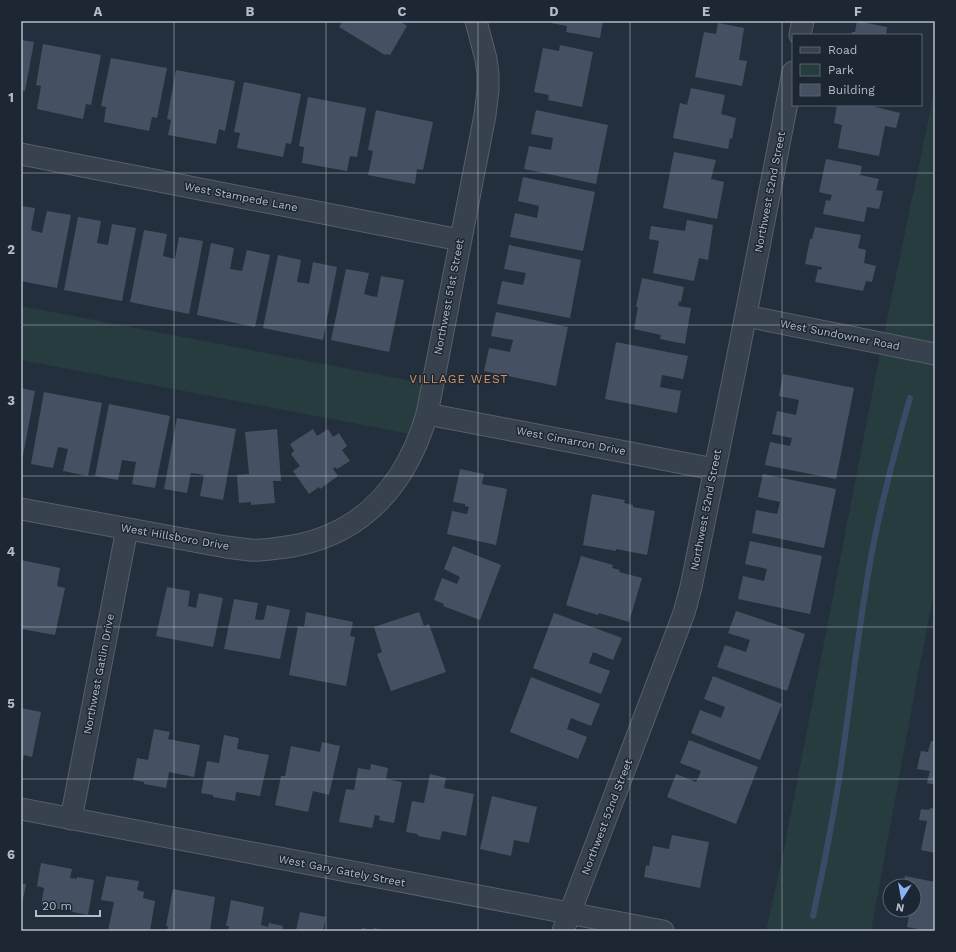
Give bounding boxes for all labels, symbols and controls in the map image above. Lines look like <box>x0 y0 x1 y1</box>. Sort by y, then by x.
text: A <box>94 4 103 19</box>
text: B <box>246 4 255 19</box>
text: C <box>398 4 407 19</box>
text: D <box>549 4 559 19</box>
text: E <box>702 4 710 19</box>
text: F <box>854 4 862 19</box>
legend <box>792 34 922 106</box>
text: Road <box>828 43 857 57</box>
text: Park <box>828 63 854 77</box>
text: Building <box>828 83 875 97</box>
text: 1 <box>8 90 14 105</box>
street label: Northwest 52nd Street <box>752 130 788 254</box>
street label: West Stampede Lane <box>183 180 299 214</box>
street label: Northwest 51st Street <box>431 238 467 356</box>
text: 2 <box>7 242 15 257</box>
street label: West Sundowner Road <box>779 317 901 353</box>
district label: VILLAGE WEST <box>409 372 509 386</box>
text: 3 <box>7 393 15 408</box>
street label: West Cimarron Drive <box>515 424 627 458</box>
street label: Northwest 52nd Street <box>688 448 724 572</box>
street label: West Hillsboro Drive <box>120 521 230 553</box>
text: 4 <box>7 544 16 559</box>
street label: Northwest Gatlin Drive <box>81 613 117 735</box>
text: 5 <box>7 696 15 711</box>
street label: Northwest 52nd Street <box>579 757 635 877</box>
text: 6 <box>7 847 15 862</box>
street label: West Gary Gately Street <box>278 852 407 890</box>
north arrow <box>882 878 922 918</box>
scale bar <box>36 892 100 918</box>
text: 20 m <box>42 899 72 913</box>
text: N <box>895 900 905 914</box>

